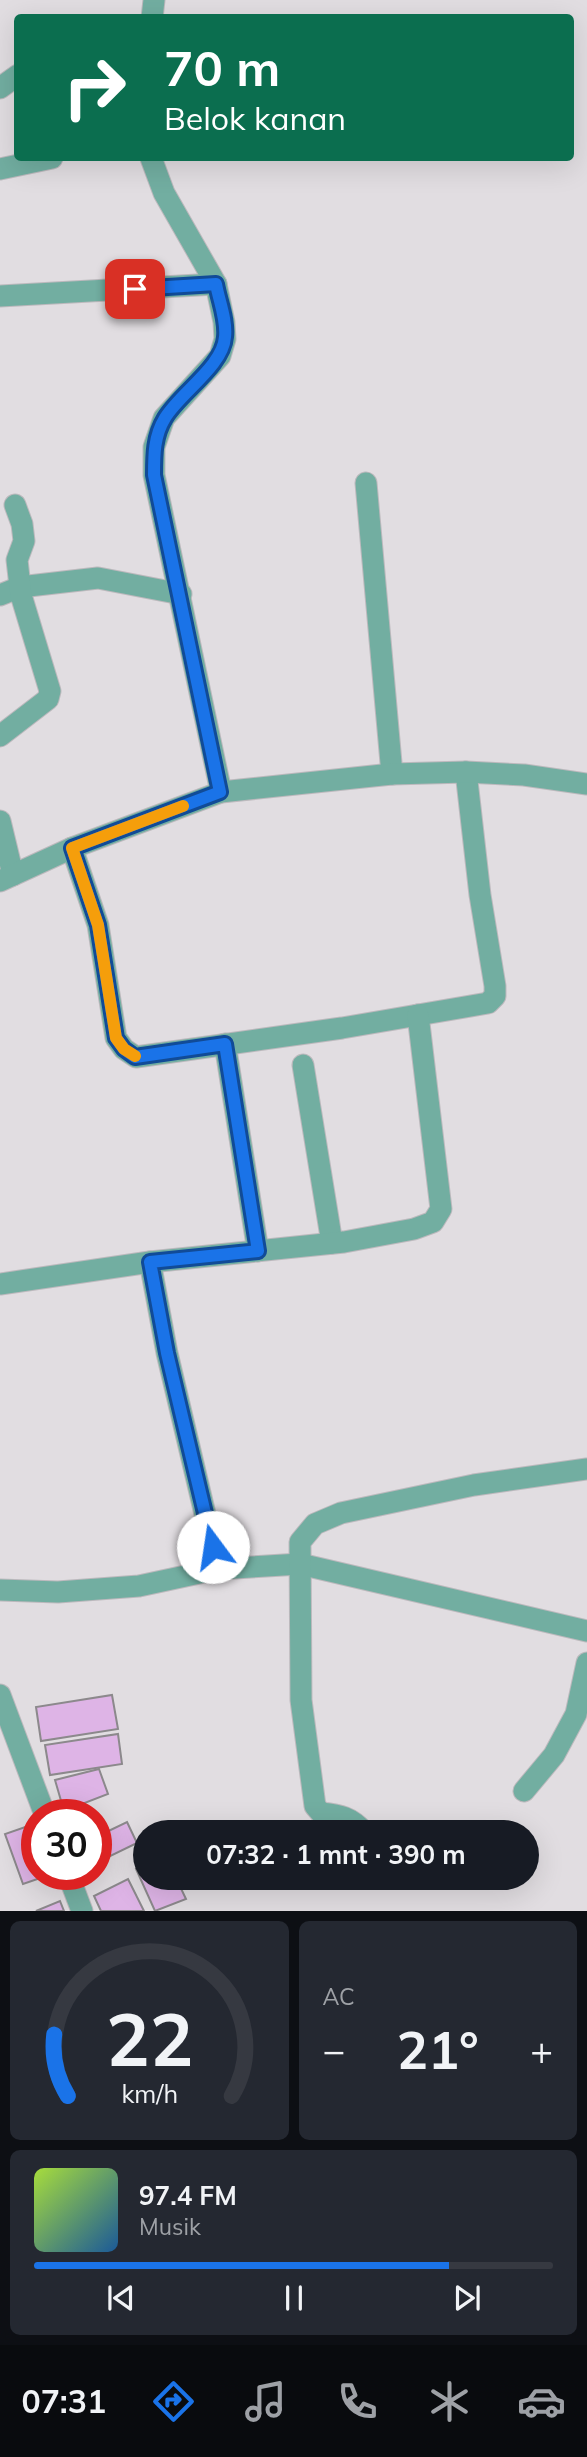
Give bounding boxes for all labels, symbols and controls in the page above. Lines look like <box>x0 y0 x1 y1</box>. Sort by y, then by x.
text: 70 m <box>164 37 280 98</box>
icon: right <box>49 42 140 133</box>
text: Belok kanan <box>164 98 346 138</box>
pin <box>105 259 165 319</box>
icon: arrive <box>116 270 154 308</box>
position arrow <box>176 1510 250 1584</box>
speed limit sign: 30 <box>21 1799 112 1890</box>
text: 07:32 · 1 mnt · 390 m <box>206 1838 466 1871</box>
text: AC <box>323 1982 355 2011</box>
text: 22 <box>106 1994 193 2085</box>
text: 21° <box>397 2017 479 2082</box>
text: − <box>323 2026 345 2074</box>
text: + <box>530 2026 553 2074</box>
text: km/h <box>121 2078 178 2109</box>
text: 97.4 FM <box>139 2179 237 2212</box>
text: Musik <box>139 2212 201 2241</box>
icon: previous <box>102 2279 140 2317</box>
icon: pause <box>275 2279 313 2317</box>
icon: next <box>448 2279 486 2317</box>
icon: directions <box>149 2377 198 2426</box>
icon: music <box>241 2377 290 2426</box>
icon: phone <box>333 2377 382 2426</box>
icon: climate <box>425 2377 474 2426</box>
icon: car <box>517 2377 566 2426</box>
text: 07:31 <box>21 2381 106 2421</box>

